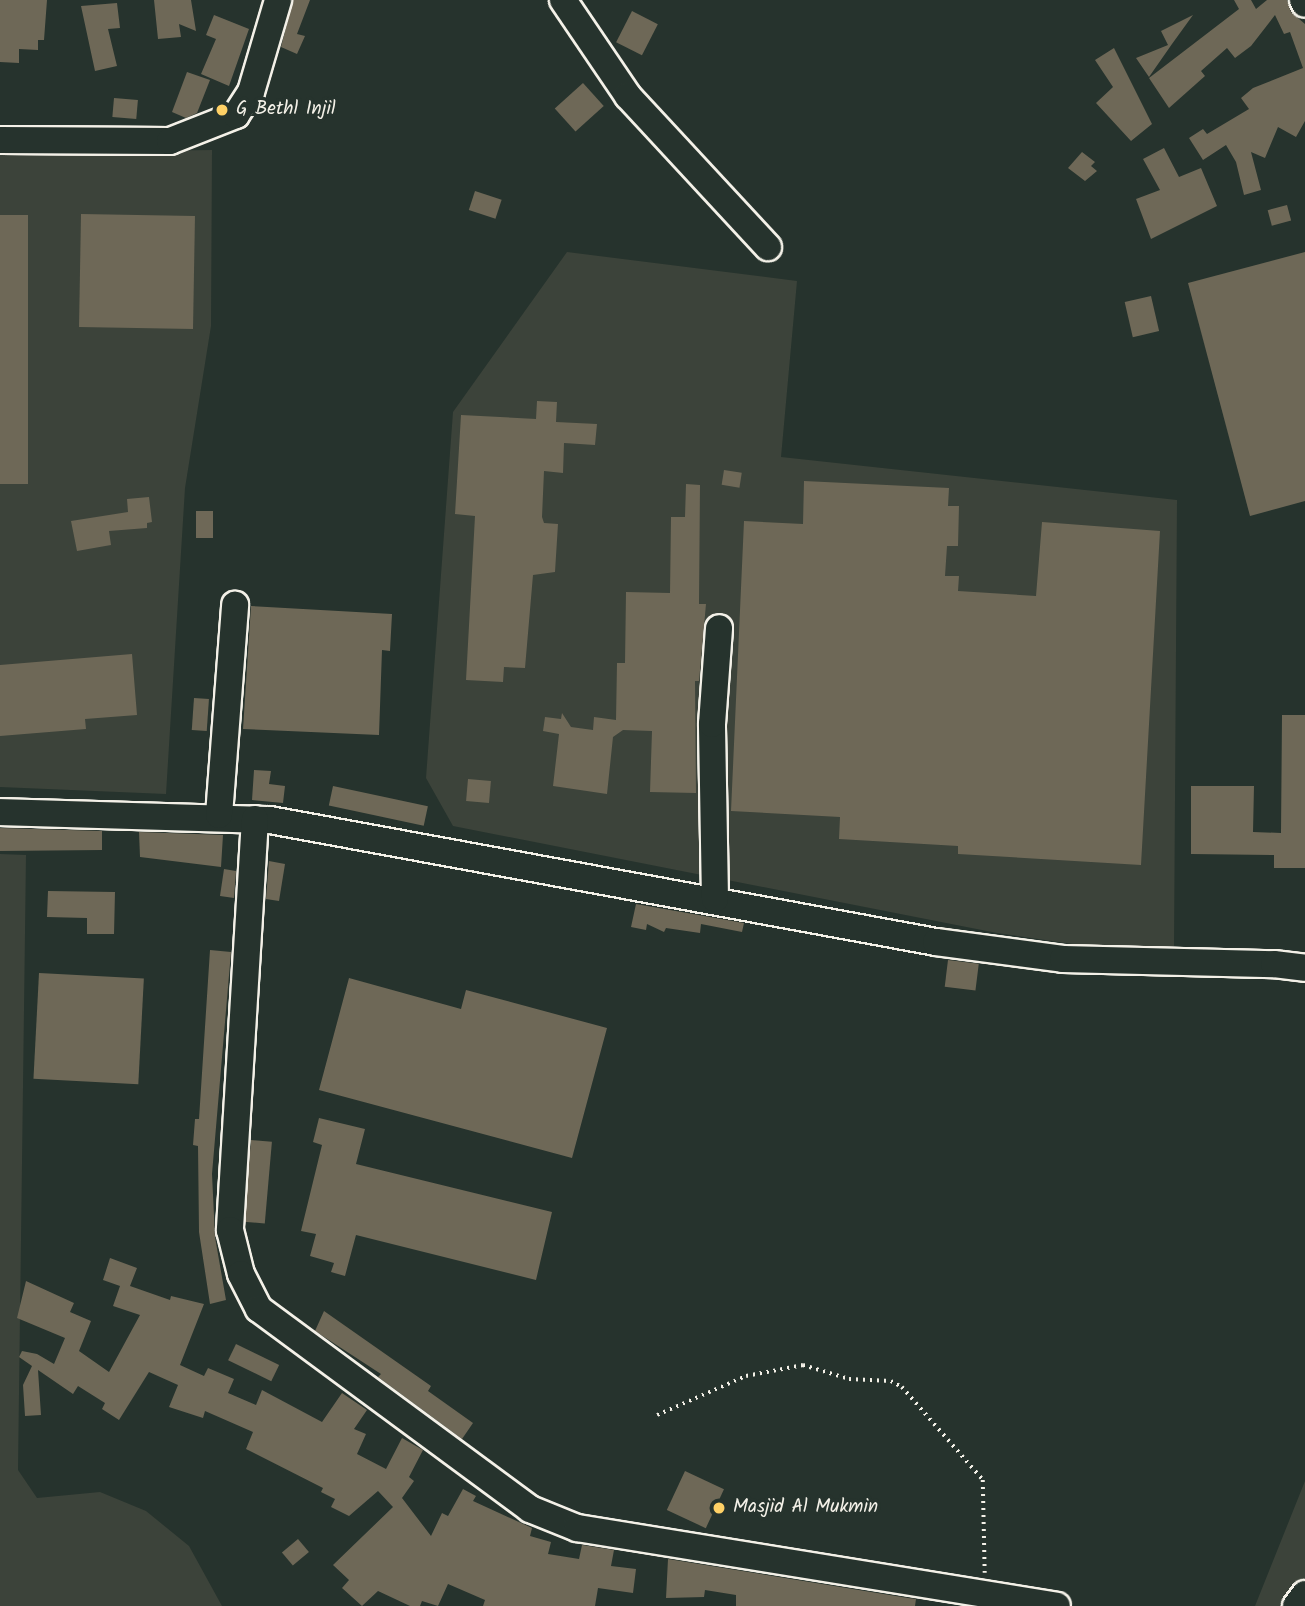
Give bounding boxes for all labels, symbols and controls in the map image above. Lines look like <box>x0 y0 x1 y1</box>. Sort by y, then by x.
place label: G Bethl Injil <box>236 99 336 121</box>
marker: G Bethl Injil <box>214 102 230 118</box>
place label: Masjid Al Mukmin <box>733 1497 878 1519</box>
marker: Masjid Al Mukmin <box>711 1500 727 1516</box>

